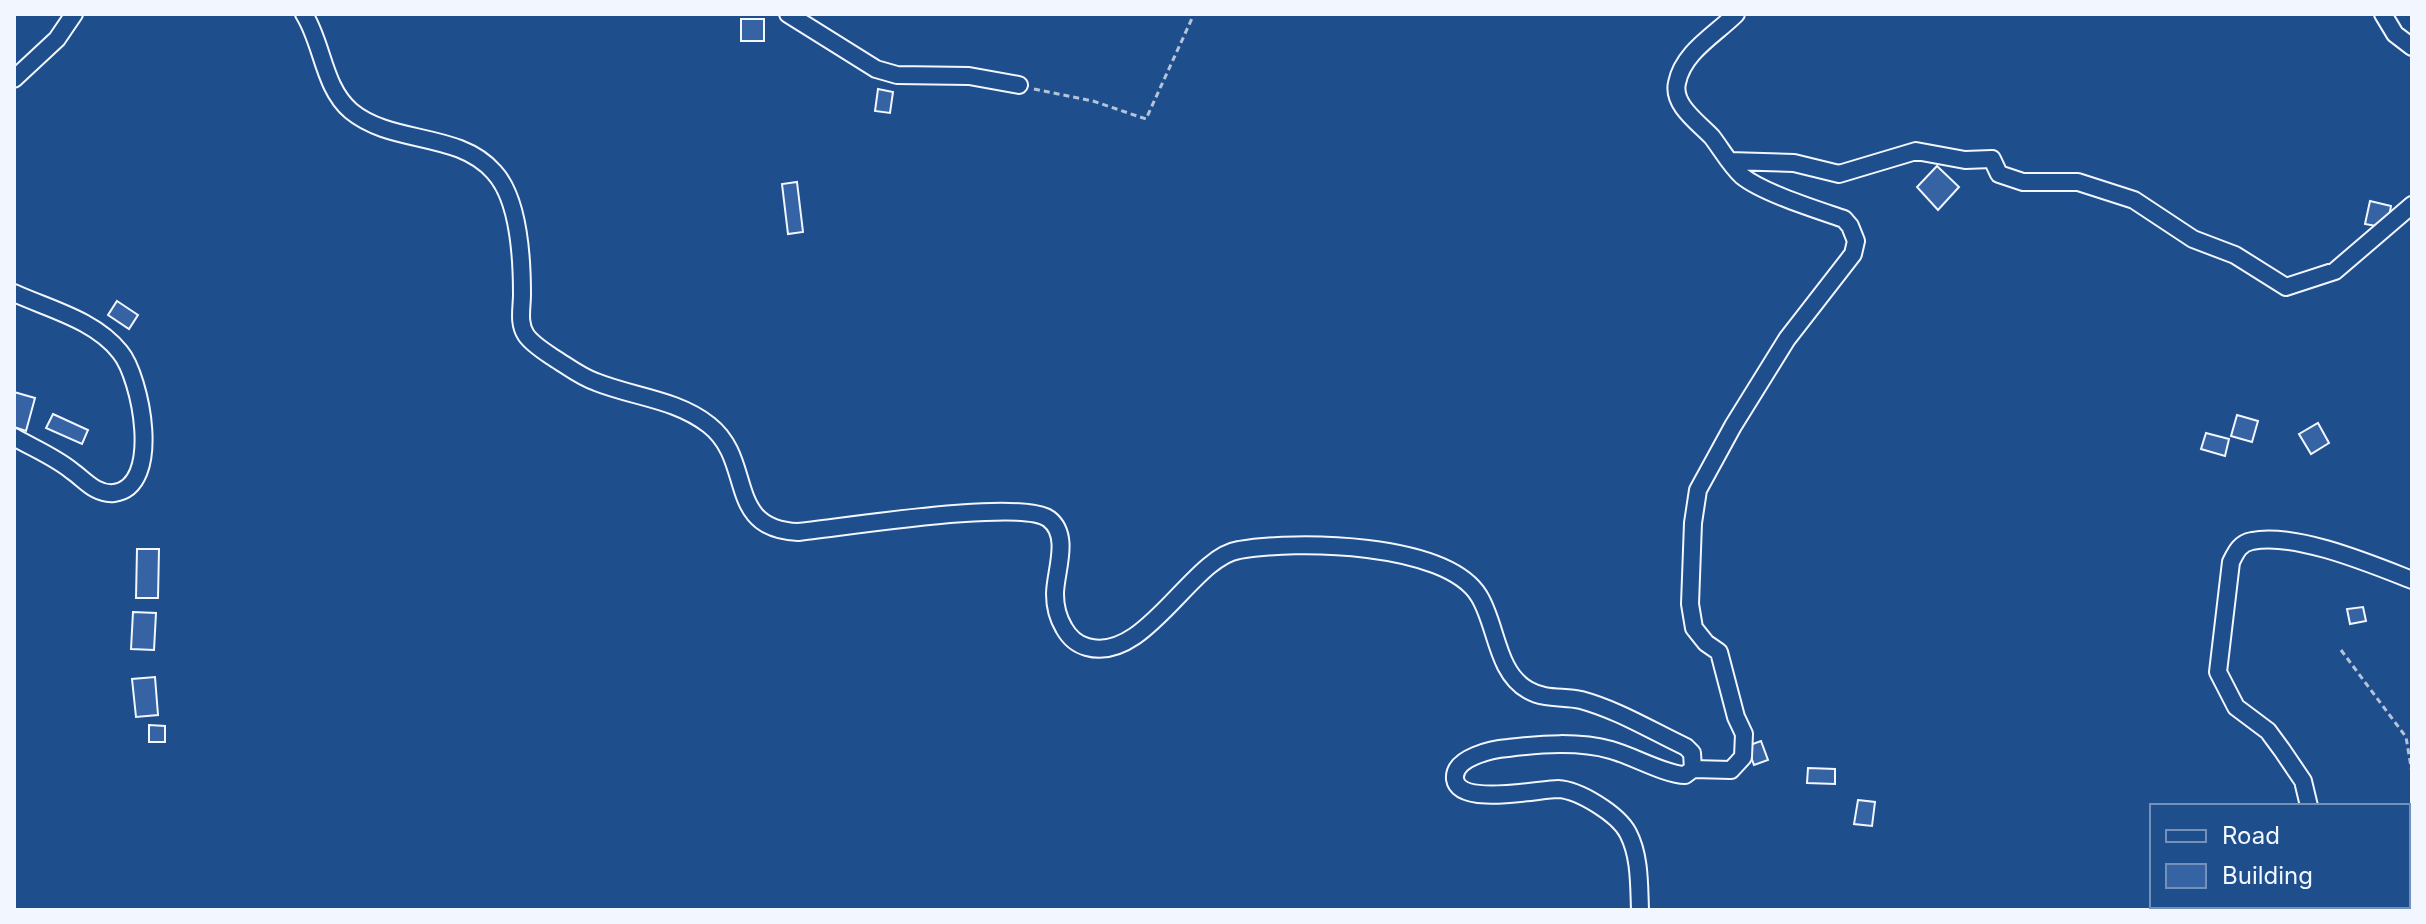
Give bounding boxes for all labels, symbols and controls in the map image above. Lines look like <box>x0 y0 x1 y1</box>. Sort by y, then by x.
legend <box>2150 804 2410 908</box>
text: Road <box>2222 821 2280 850</box>
text: Building <box>2222 861 2313 890</box>

